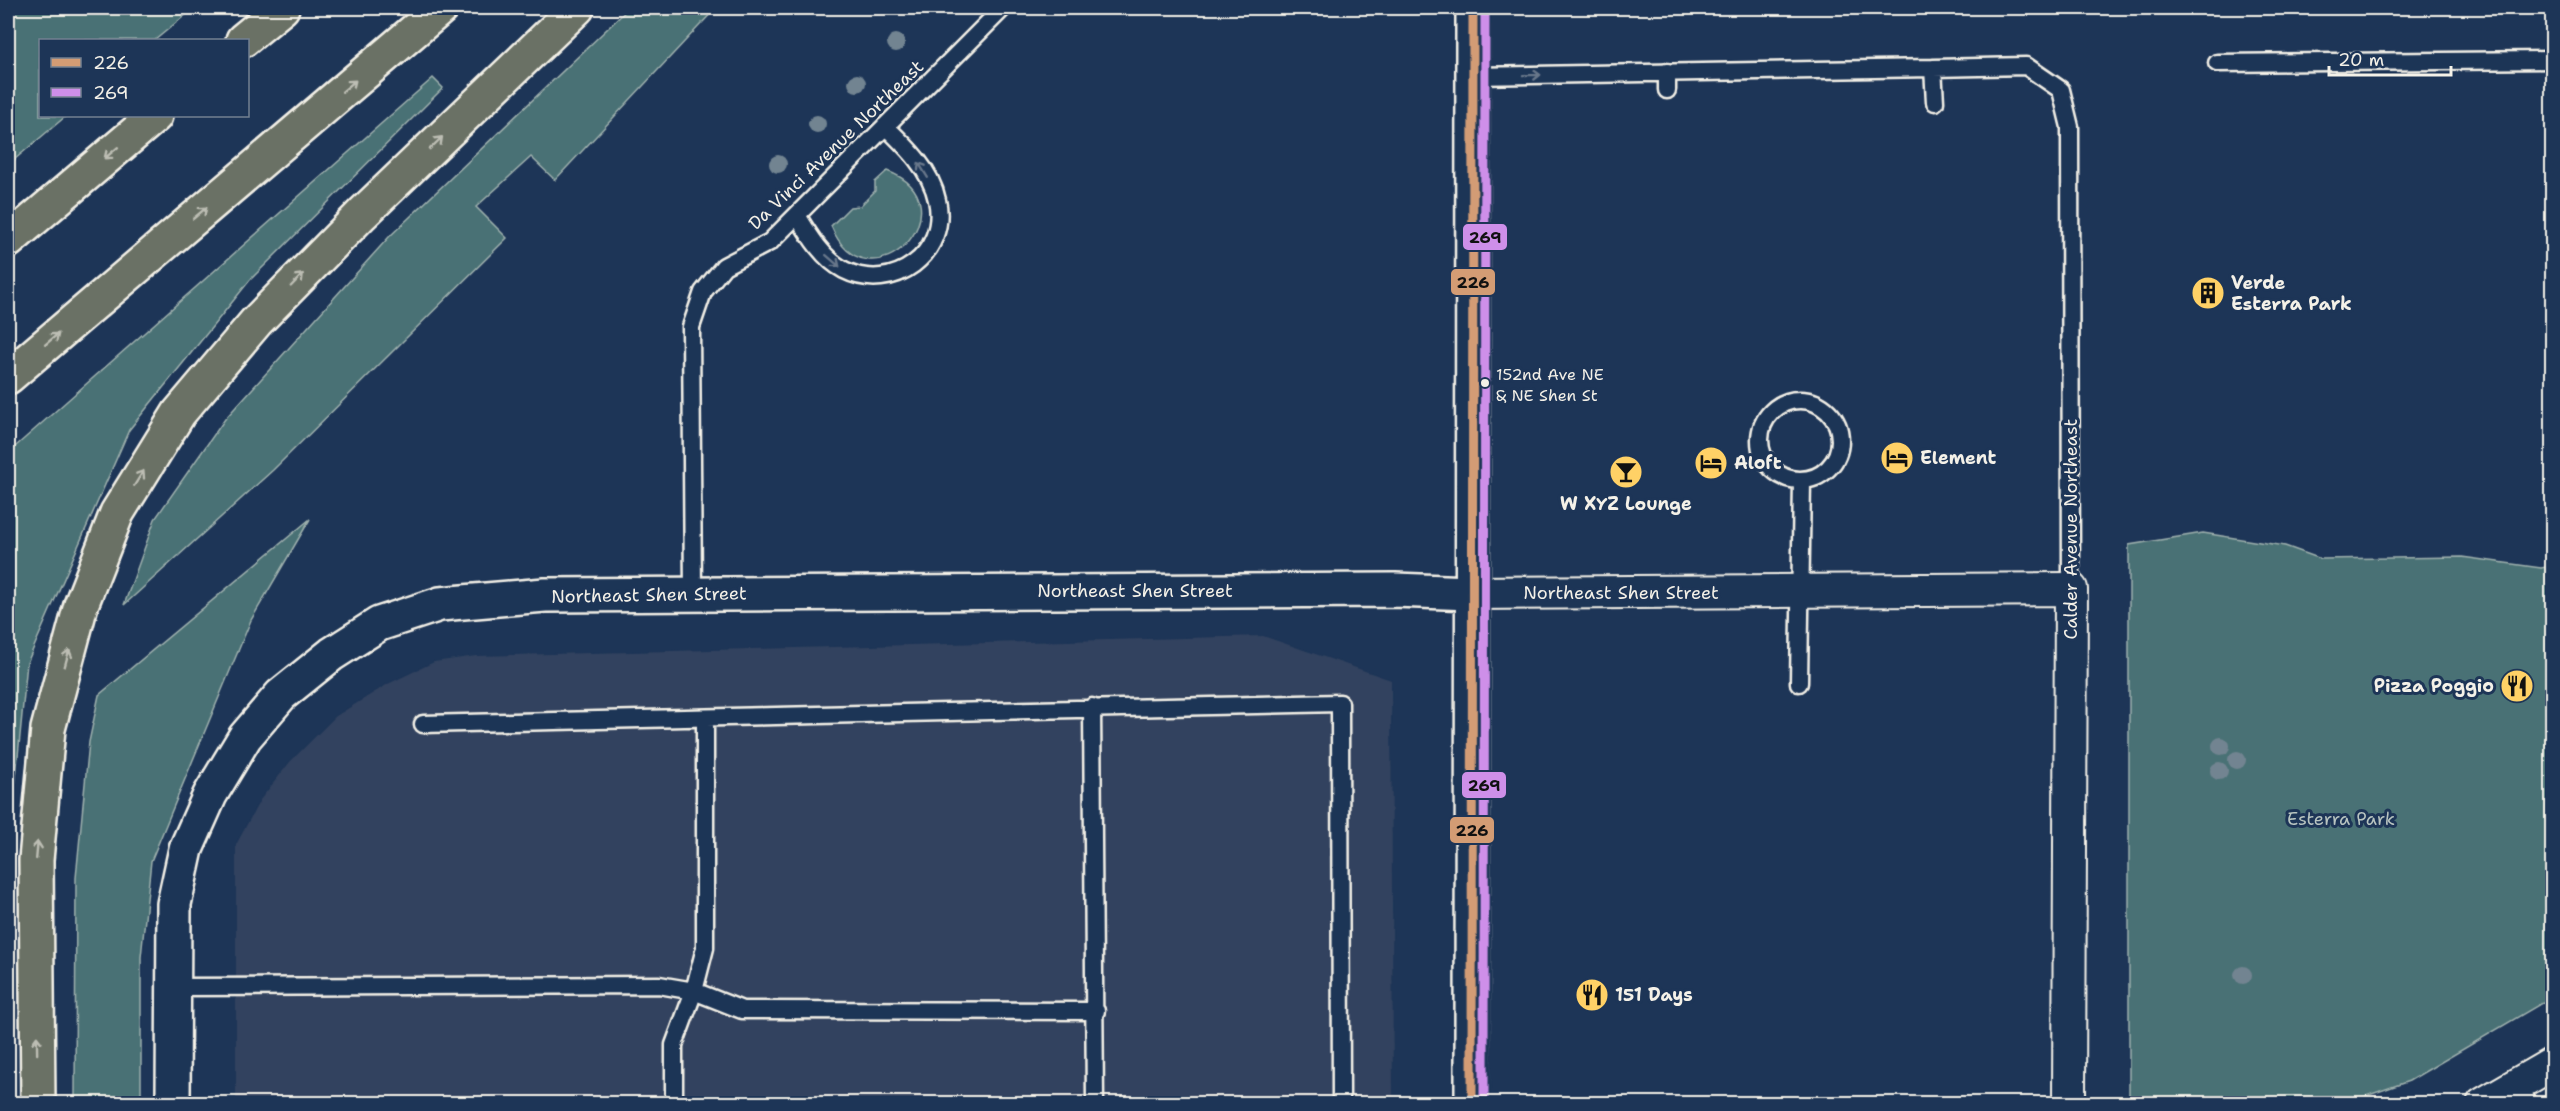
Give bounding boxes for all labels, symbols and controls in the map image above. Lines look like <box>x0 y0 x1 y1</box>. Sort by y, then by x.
legend <box>39 39 249 117</box>
scale bar <box>2329 39 2450 77</box>
text: 20 m <box>2338 48 2384 72</box>
text: 226 <box>93 51 129 75</box>
street label: Da Vinci Avenue Northeast <box>743 55 929 235</box>
one-way arrow <box>1521 69 1541 81</box>
one-way arrow <box>341 79 356 93</box>
text: 269 <box>93 81 129 105</box>
one-way arrow <box>428 136 443 150</box>
one-way arrow <box>103 147 119 160</box>
one-way arrow <box>917 162 929 179</box>
one-way arrow <box>192 206 207 220</box>
line badge: 269 <box>1462 223 1508 251</box>
text: 269 <box>1469 227 1501 248</box>
one-way arrow <box>825 254 840 268</box>
line badge: 226 <box>1450 268 1496 296</box>
place label: Verde Esterra Park <box>2231 271 2352 316</box>
text: 226 <box>1456 272 1490 293</box>
one-way arrow <box>290 273 305 288</box>
building icon: Verde Esterra Park <box>2190 275 2226 311</box>
one-way arrow <box>44 333 60 346</box>
place label: 152nd Ave NE & NE Shen St <box>1496 364 1604 406</box>
marker: 152nd Ave NE & NE Shen St <box>1479 377 1491 389</box>
street label: Calder Avenue Northeast <box>2059 418 2083 639</box>
hotel icon: Element <box>1879 440 1915 476</box>
hotel icon: Aloft <box>1693 445 1729 481</box>
place label: Element <box>1920 446 1997 470</box>
place label: Aloft <box>1734 451 1782 475</box>
bar icon: W XYZ Lounge <box>1608 454 1644 490</box>
one-way arrow <box>133 470 145 487</box>
place label: W XYZ Lounge <box>1560 492 1692 516</box>
street label: Northeast Shen Street <box>1037 579 1233 603</box>
street label: Northeast Shen Street <box>551 581 747 609</box>
street label: Northeast Shen Street <box>1523 581 1719 605</box>
one-way arrow <box>62 649 73 668</box>
restaurant icon: Pizza Poggio <box>2499 668 2535 704</box>
place label: Pizza Poggio <box>2374 674 2494 698</box>
line badge: 269 <box>1461 771 1507 799</box>
text: 269 <box>1468 775 1500 796</box>
park label: Esterra Park <box>2287 807 2395 831</box>
line badge: 226 <box>1449 816 1495 844</box>
text: 226 <box>1455 820 1489 841</box>
one-way arrow <box>32 841 43 861</box>
restaurant icon: 151 Days <box>1574 977 1610 1013</box>
place label: 151 Days <box>1615 983 1693 1007</box>
one-way arrow <box>32 1036 43 1056</box>

